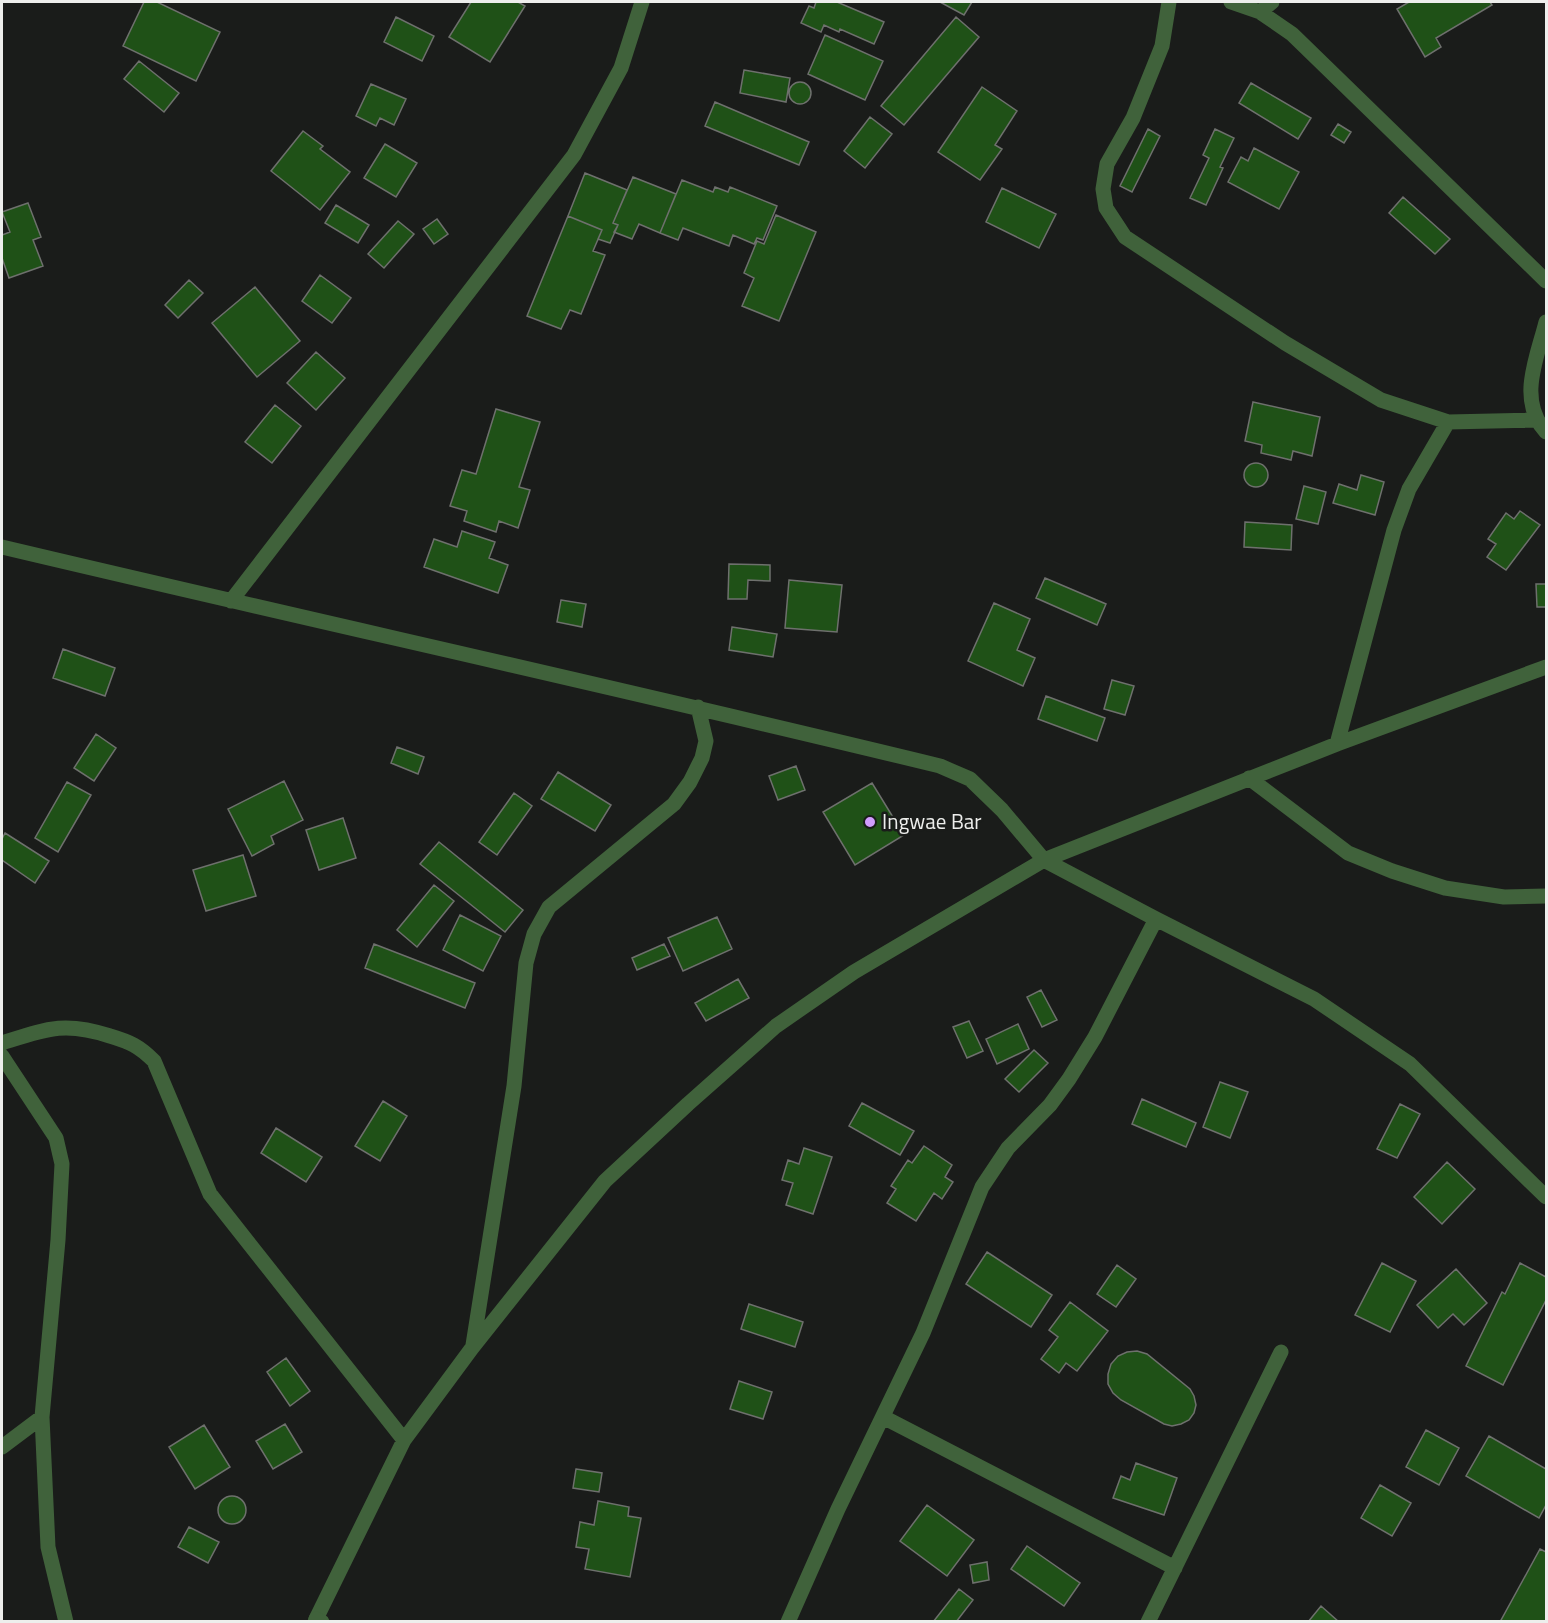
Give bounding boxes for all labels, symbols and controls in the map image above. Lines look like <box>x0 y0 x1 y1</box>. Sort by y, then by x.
place label: Ingwae Bar <box>882 805 982 837</box>
marker: Ingwae Bar <box>863 815 877 829</box>

